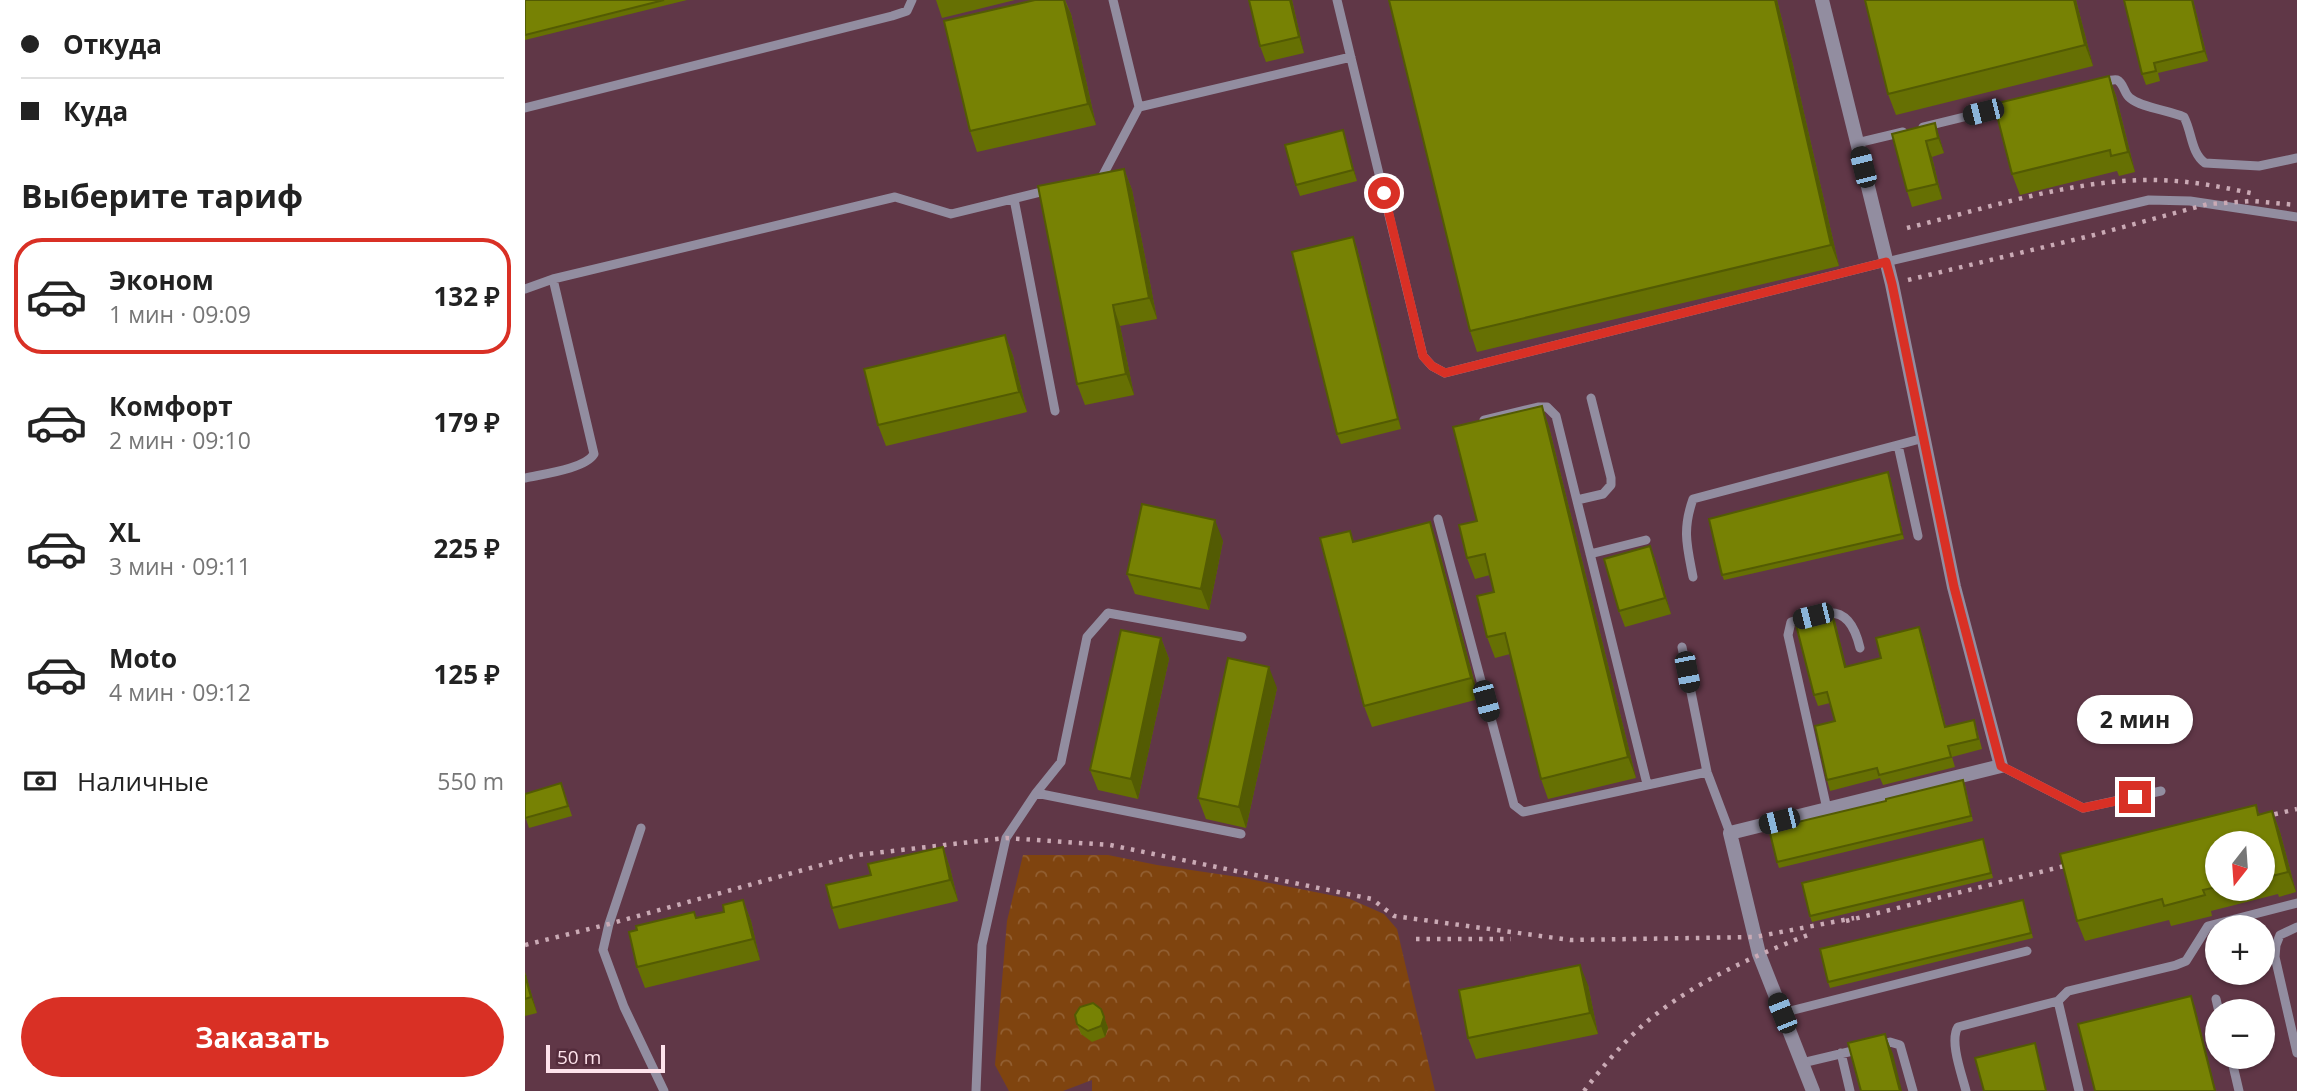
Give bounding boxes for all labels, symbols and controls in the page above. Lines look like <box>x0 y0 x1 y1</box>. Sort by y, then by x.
text: Откуда <box>63 26 162 62</box>
text: Куда <box>63 93 128 129</box>
car <box>1961 97 2006 127</box>
car <box>1848 144 1879 190</box>
text: Выберите тариф <box>21 174 303 217</box>
route start <box>1368 177 1400 209</box>
text: Эконом <box>109 262 214 298</box>
icon: car <box>25 265 88 328</box>
text: 132 ₽ <box>434 278 500 314</box>
text: 1 мин · 09:09 <box>109 298 251 330</box>
text: Комфорт <box>109 388 233 424</box>
icon: car <box>25 391 88 454</box>
text: 179 ₽ <box>434 404 500 440</box>
text: 2 мин · 09:10 <box>109 424 251 456</box>
text: XL <box>109 514 141 550</box>
icon: car <box>25 517 88 580</box>
text: 225 ₽ <box>434 530 500 566</box>
text: 3 мин · 09:11 <box>109 550 251 582</box>
car <box>1791 601 1836 631</box>
text: Moto <box>109 640 177 676</box>
icon: car <box>25 643 88 706</box>
car <box>1673 649 1702 695</box>
text: 125 ₽ <box>434 656 500 692</box>
text: 4 мин · 09:12 <box>109 676 251 708</box>
car <box>1471 678 1502 724</box>
callout: 2 мин <box>2077 696 2193 744</box>
text: 2 мин <box>2100 703 2170 735</box>
icon: cash <box>21 762 59 800</box>
text: Наличные <box>77 763 209 799</box>
text: 550 m <box>437 765 504 797</box>
route end <box>2119 781 2151 813</box>
car <box>1757 806 1802 836</box>
north arrow <box>2205 831 2275 901</box>
map controls <box>2205 831 2275 1069</box>
button: + <box>2205 915 2275 985</box>
car <box>1765 990 1800 1036</box>
button: Заказать <box>21 997 504 1077</box>
button: − <box>2205 999 2275 1069</box>
scale bar <box>546 1042 665 1074</box>
text: 50 m <box>557 1044 601 1070</box>

